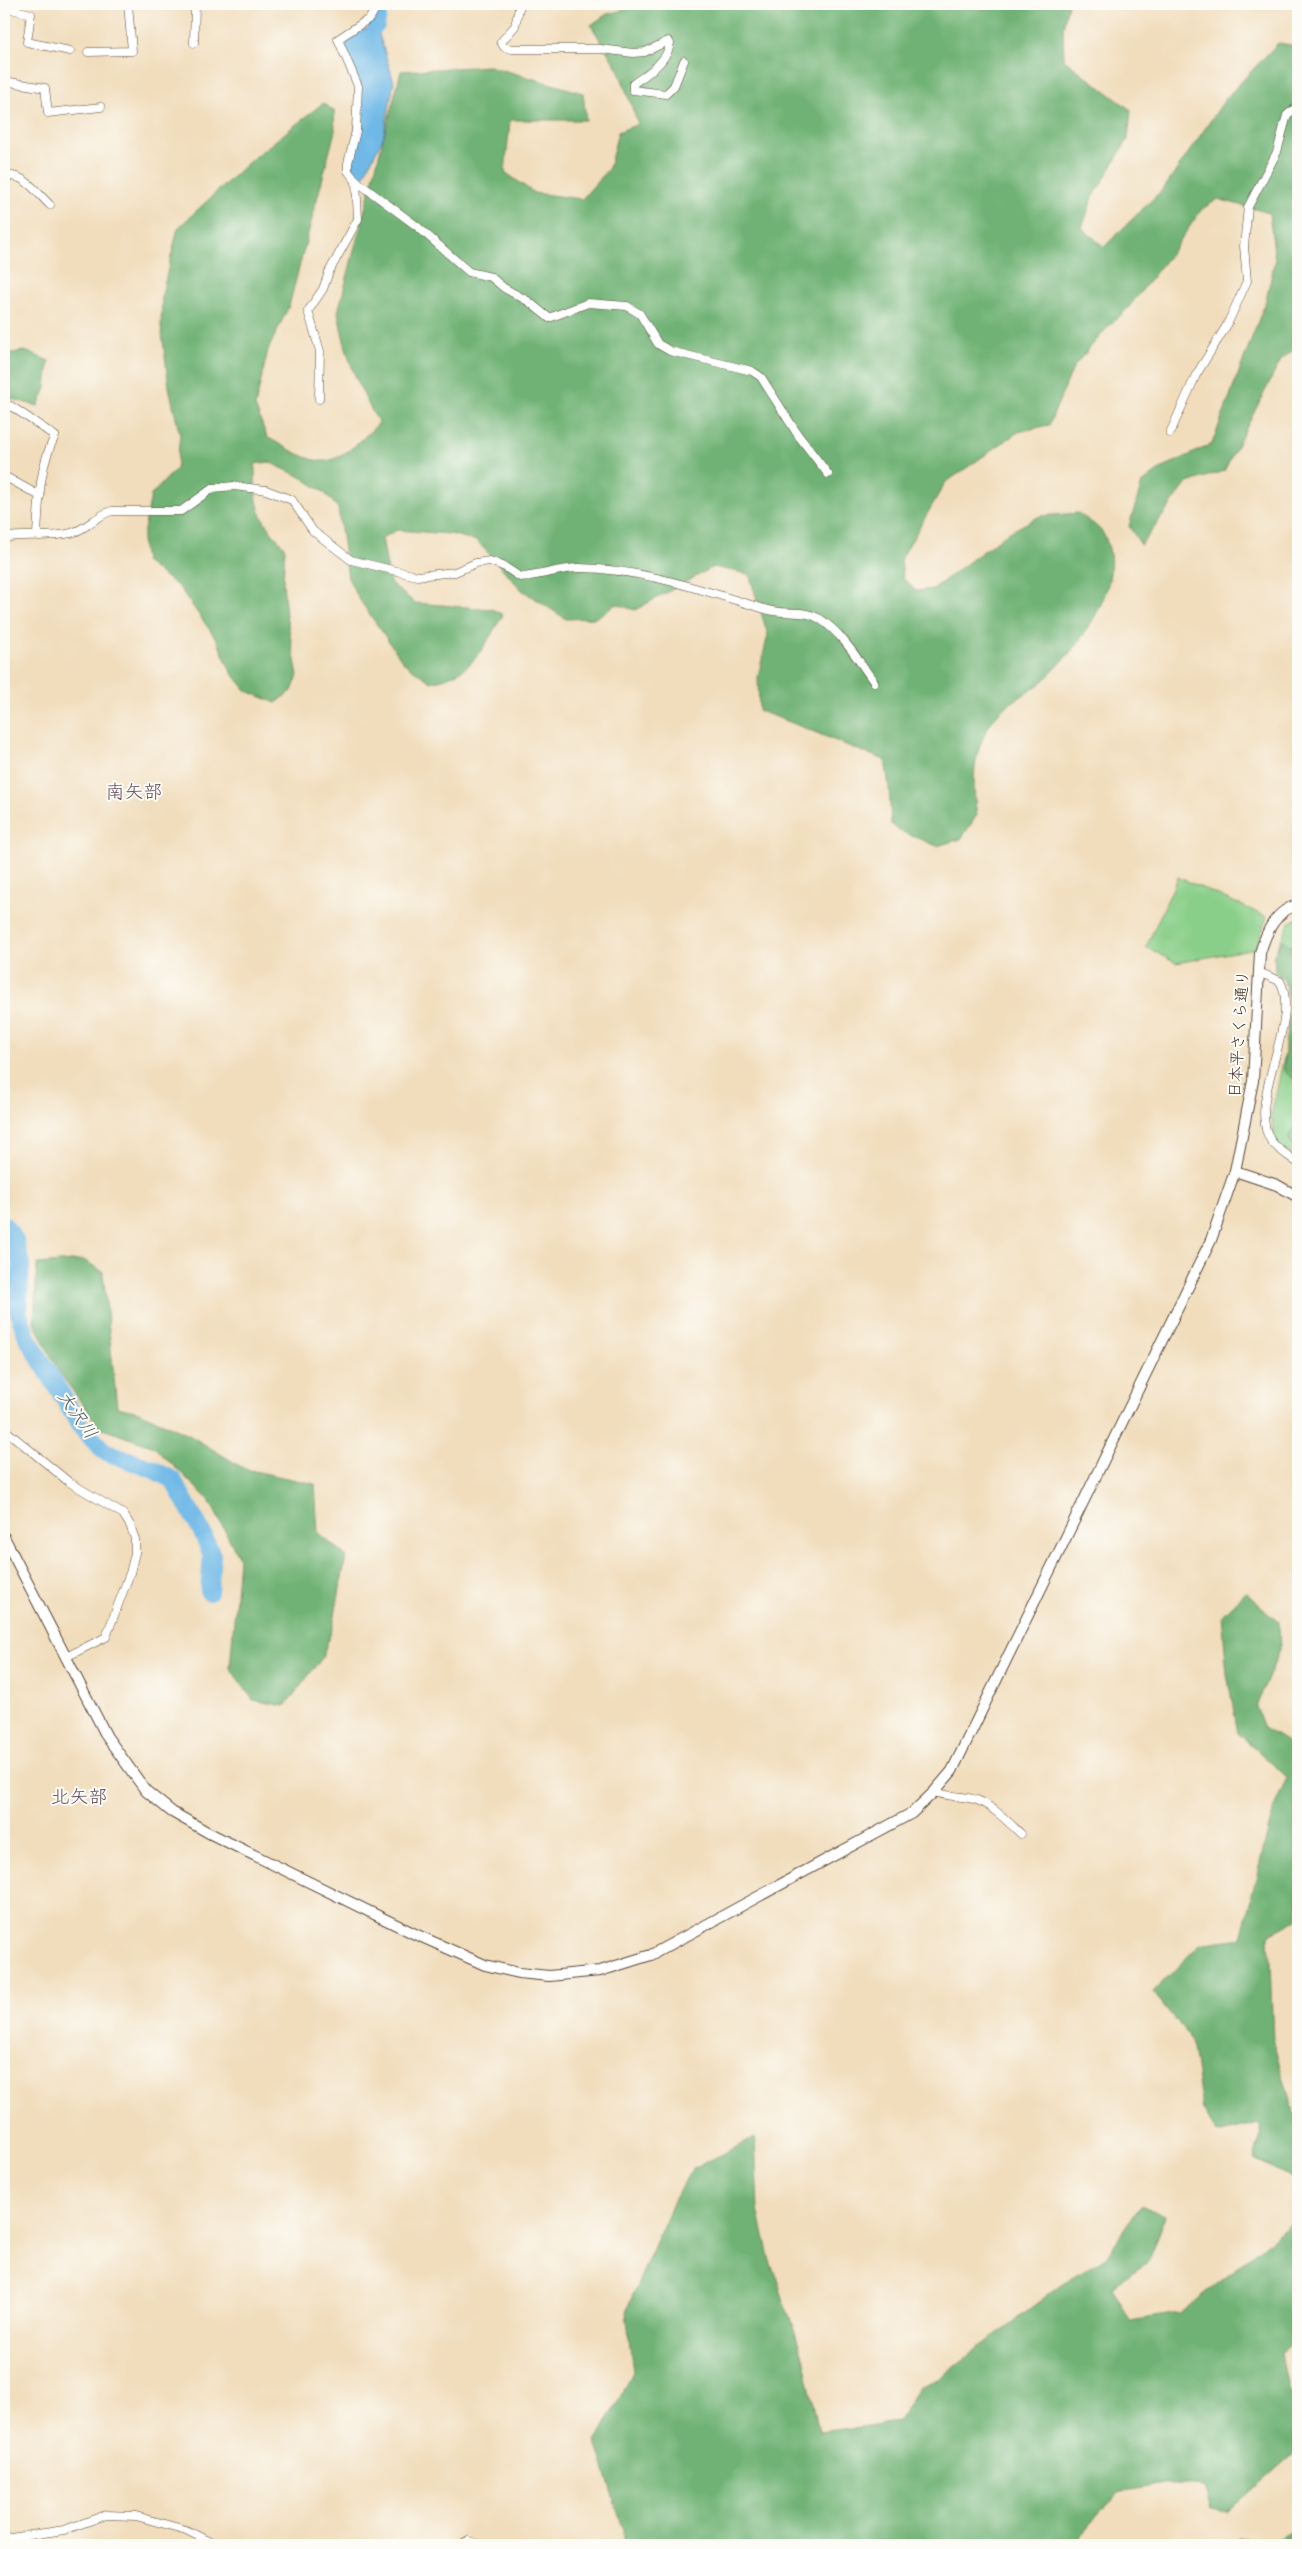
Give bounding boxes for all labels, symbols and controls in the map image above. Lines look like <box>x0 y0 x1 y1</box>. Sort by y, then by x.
district label: 南矢部 <box>105 780 163 804</box>
street label: 日本平さくら通り <box>1225 969 1253 1099</box>
water label: 大沢川 <box>52 1386 102 1444</box>
district label: 北矢部 <box>50 1785 108 1809</box>

